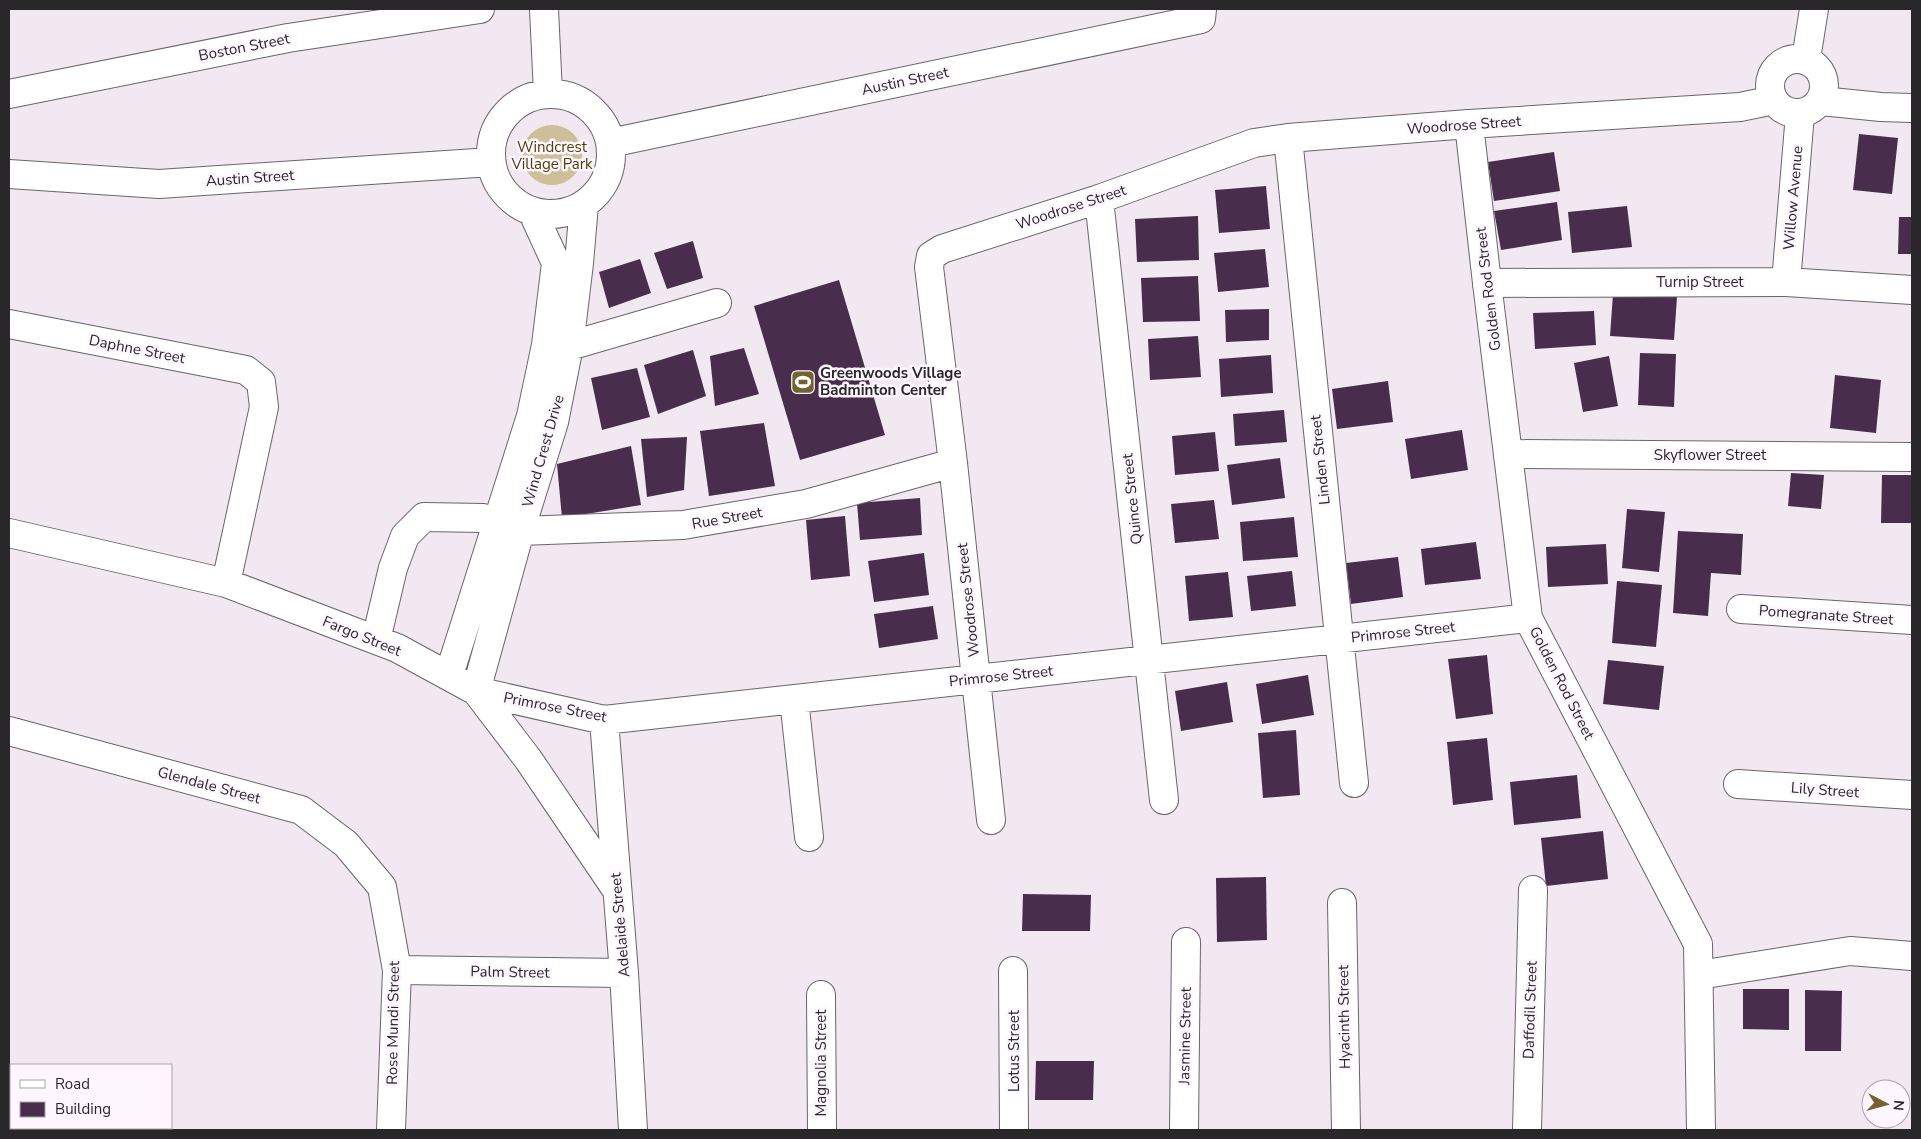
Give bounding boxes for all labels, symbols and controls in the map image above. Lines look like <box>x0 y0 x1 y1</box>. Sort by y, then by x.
street label: Boston Street <box>197 28 292 66</box>
street label: Austin Street <box>860 62 951 100</box>
street label: Woodrose Street <box>1406 111 1523 139</box>
park label: Windcrest Village Park <box>510 137 593 174</box>
street label: Willow Avenue <box>1778 145 1808 251</box>
street label: Austin Street <box>205 165 296 191</box>
street label: Woodrose Street <box>1013 180 1129 234</box>
street label: Golden Rod Street <box>1470 225 1506 352</box>
street label: Turnip Street <box>1656 272 1744 292</box>
street label: Daphne Street <box>87 330 188 368</box>
place label: Greenwoods Village Badminton Center <box>820 363 962 400</box>
sports icon: Greenwoods Village Badminton Center <box>790 369 816 395</box>
street label: Wind Crest Drive <box>517 392 569 510</box>
street label: Linden Street <box>1305 413 1335 506</box>
street label: Skyflower Street <box>1654 445 1767 465</box>
street label: Quince Street <box>1117 452 1147 546</box>
street label: Rue Street <box>690 502 765 534</box>
street label: Woodrose Street <box>952 541 984 658</box>
street label: Pomegranate Street <box>1758 600 1895 630</box>
street label: Fargo Street <box>320 611 405 661</box>
street label: Primrose Street <box>1350 617 1457 647</box>
street label: Golden Rod Street <box>1525 623 1599 744</box>
street label: Primrose Street <box>948 661 1055 691</box>
street label: Primrose Street <box>502 687 609 727</box>
street label: Glendale Street <box>155 762 263 809</box>
street label: Lily Street <box>1790 778 1861 802</box>
street label: Adelaide Street <box>605 871 635 978</box>
street label: Rose Mundi Street <box>382 960 404 1085</box>
street label: Daffodil Street <box>1518 960 1542 1060</box>
street label: Palm Street <box>470 961 550 983</box>
street label: Hyacinth Street <box>1333 964 1355 1069</box>
street label: Jasmine Street <box>1174 986 1196 1086</box>
street label: Magnolia Street <box>811 1009 831 1117</box>
street label: Lotus Street <box>1004 1009 1024 1092</box>
legend <box>10 1064 172 1129</box>
text: Road <box>55 1074 90 1094</box>
north arrow <box>1861 1079 1911 1129</box>
text: Building <box>55 1099 111 1119</box>
text: N <box>1888 1099 1908 1112</box>

